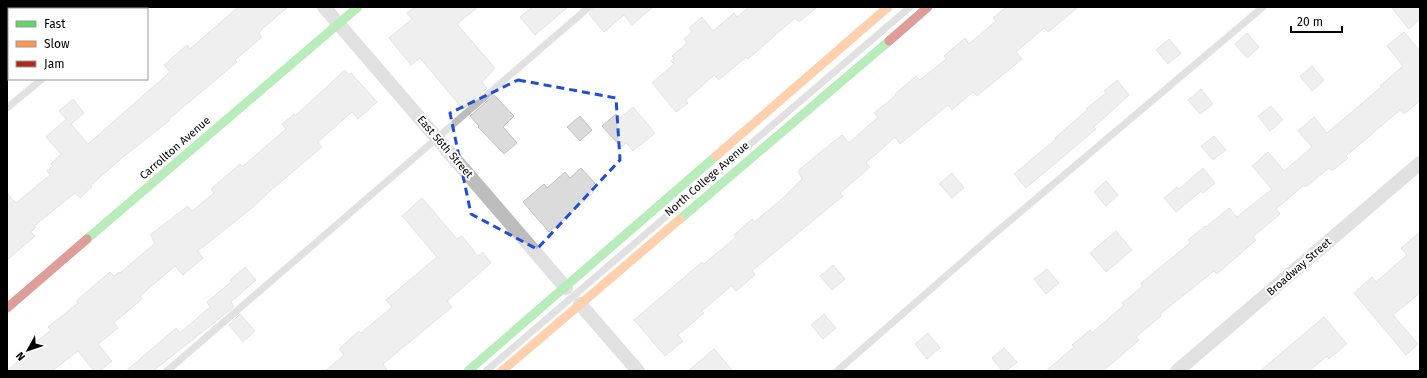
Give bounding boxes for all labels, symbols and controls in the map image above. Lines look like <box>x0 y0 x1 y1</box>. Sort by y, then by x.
legend <box>8 8 148 80</box>
scale bar <box>1291 8 1342 34</box>
text: 20 m <box>1297 15 1323 29</box>
text: Fast <box>44 17 66 31</box>
text: Slow <box>44 37 70 51</box>
text: Jam <box>44 57 64 71</box>
street label: East 56th Street <box>414 113 476 181</box>
street label: Carrollton Avenue <box>137 114 213 182</box>
street label: North College Avenue <box>662 139 752 219</box>
street label: Broadway Street <box>1264 235 1334 299</box>
north arrow <box>8 330 48 370</box>
text: N <box>13 349 28 363</box>

